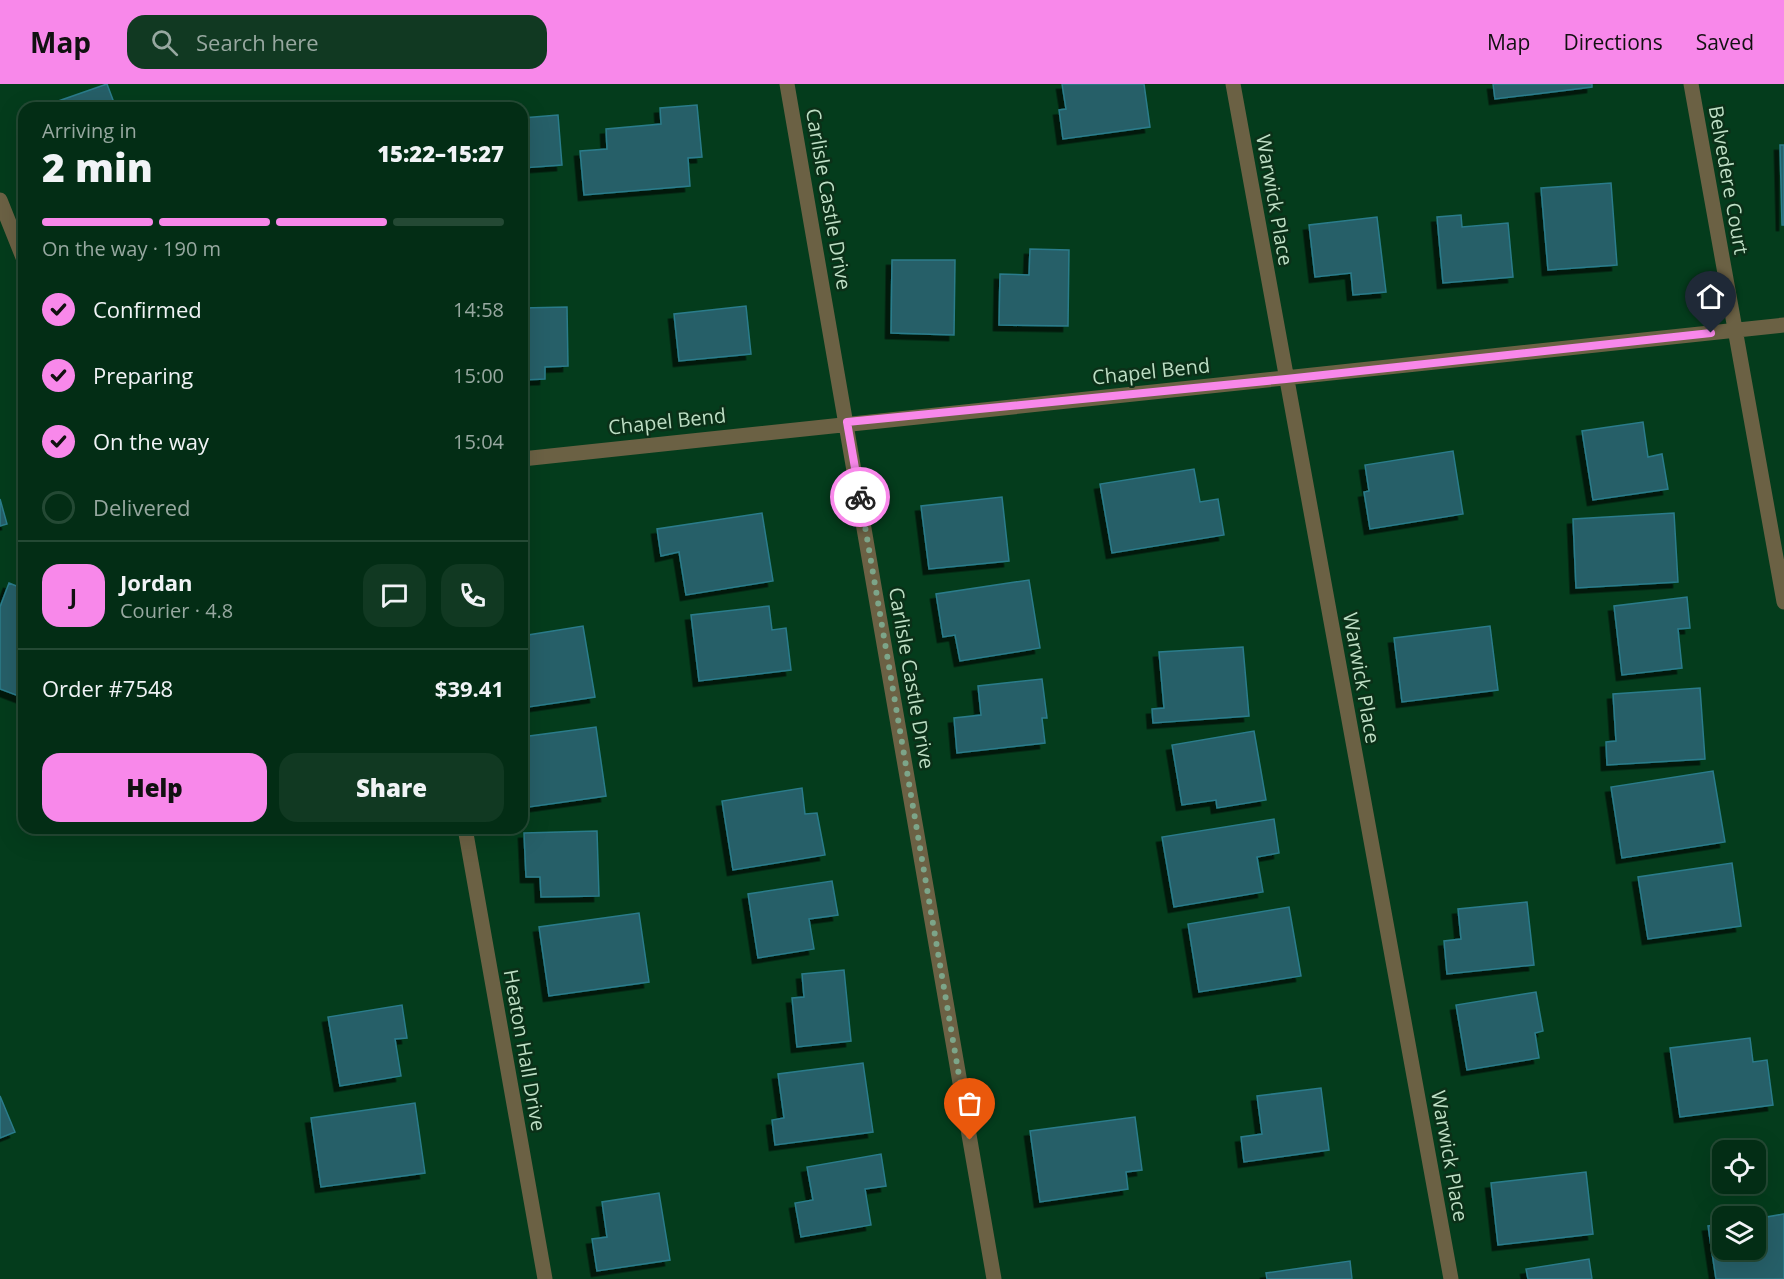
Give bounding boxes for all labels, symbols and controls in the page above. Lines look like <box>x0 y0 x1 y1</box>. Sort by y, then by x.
search box <box>127 15 547 69</box>
text: Map <box>30 23 91 61</box>
icon: search <box>148 26 181 59</box>
text: Search here <box>196 27 319 57</box>
text: Map <box>1487 28 1530 56</box>
text: Directions <box>1563 28 1663 56</box>
text: Saved <box>1696 28 1754 56</box>
street label: Belvedere Court <box>1703 103 1755 257</box>
street label: Carlisle Castle Drive <box>800 106 858 292</box>
text: Arriving in <box>42 117 137 144</box>
street label: Warwick Place <box>1250 132 1300 268</box>
text: 15:22–15:27 <box>377 138 504 168</box>
text: 2 min <box>42 140 153 193</box>
text: On the way · 190 m <box>42 235 221 262</box>
pin <box>1685 271 1736 333</box>
icon: home <box>1694 280 1727 313</box>
icon: check <box>42 293 75 326</box>
text: Confirmed <box>93 294 202 324</box>
text: 14:58 <box>453 296 504 323</box>
street label: Chapel Bend <box>1091 351 1211 391</box>
icon: check <box>42 359 75 392</box>
text: Preparing <box>93 360 193 390</box>
text: 15:00 <box>453 362 504 389</box>
street label: Chapel Bend <box>607 401 727 441</box>
icon: check <box>42 425 75 458</box>
text: On the way <box>93 426 209 456</box>
text: 15:04 <box>453 428 504 455</box>
courier <box>830 467 890 527</box>
icon: bike <box>844 481 877 514</box>
text: Delivered <box>93 492 191 522</box>
button: chat <box>363 564 426 627</box>
button: phone <box>441 564 504 627</box>
text: Jordan <box>120 567 193 597</box>
text: J <box>70 580 77 610</box>
street label: Carlisle Castle Drive <box>883 585 941 771</box>
text: Courier · 4.8 <box>120 597 233 624</box>
street label: Warwick Place <box>1337 610 1387 746</box>
text: Order #7548 <box>42 673 173 703</box>
text: $39.41 <box>435 673 504 703</box>
button: Help <box>42 753 267 822</box>
button: Share <box>279 753 504 822</box>
street label: Heaton Hall Drive <box>497 967 553 1133</box>
pin <box>944 1078 995 1140</box>
icon: bag <box>953 1087 986 1120</box>
street label: Warwick Place <box>1425 1088 1475 1224</box>
map controls <box>1712 1140 1766 1260</box>
button: locate <box>1712 1140 1766 1194</box>
button: layers <box>1712 1206 1766 1260</box>

